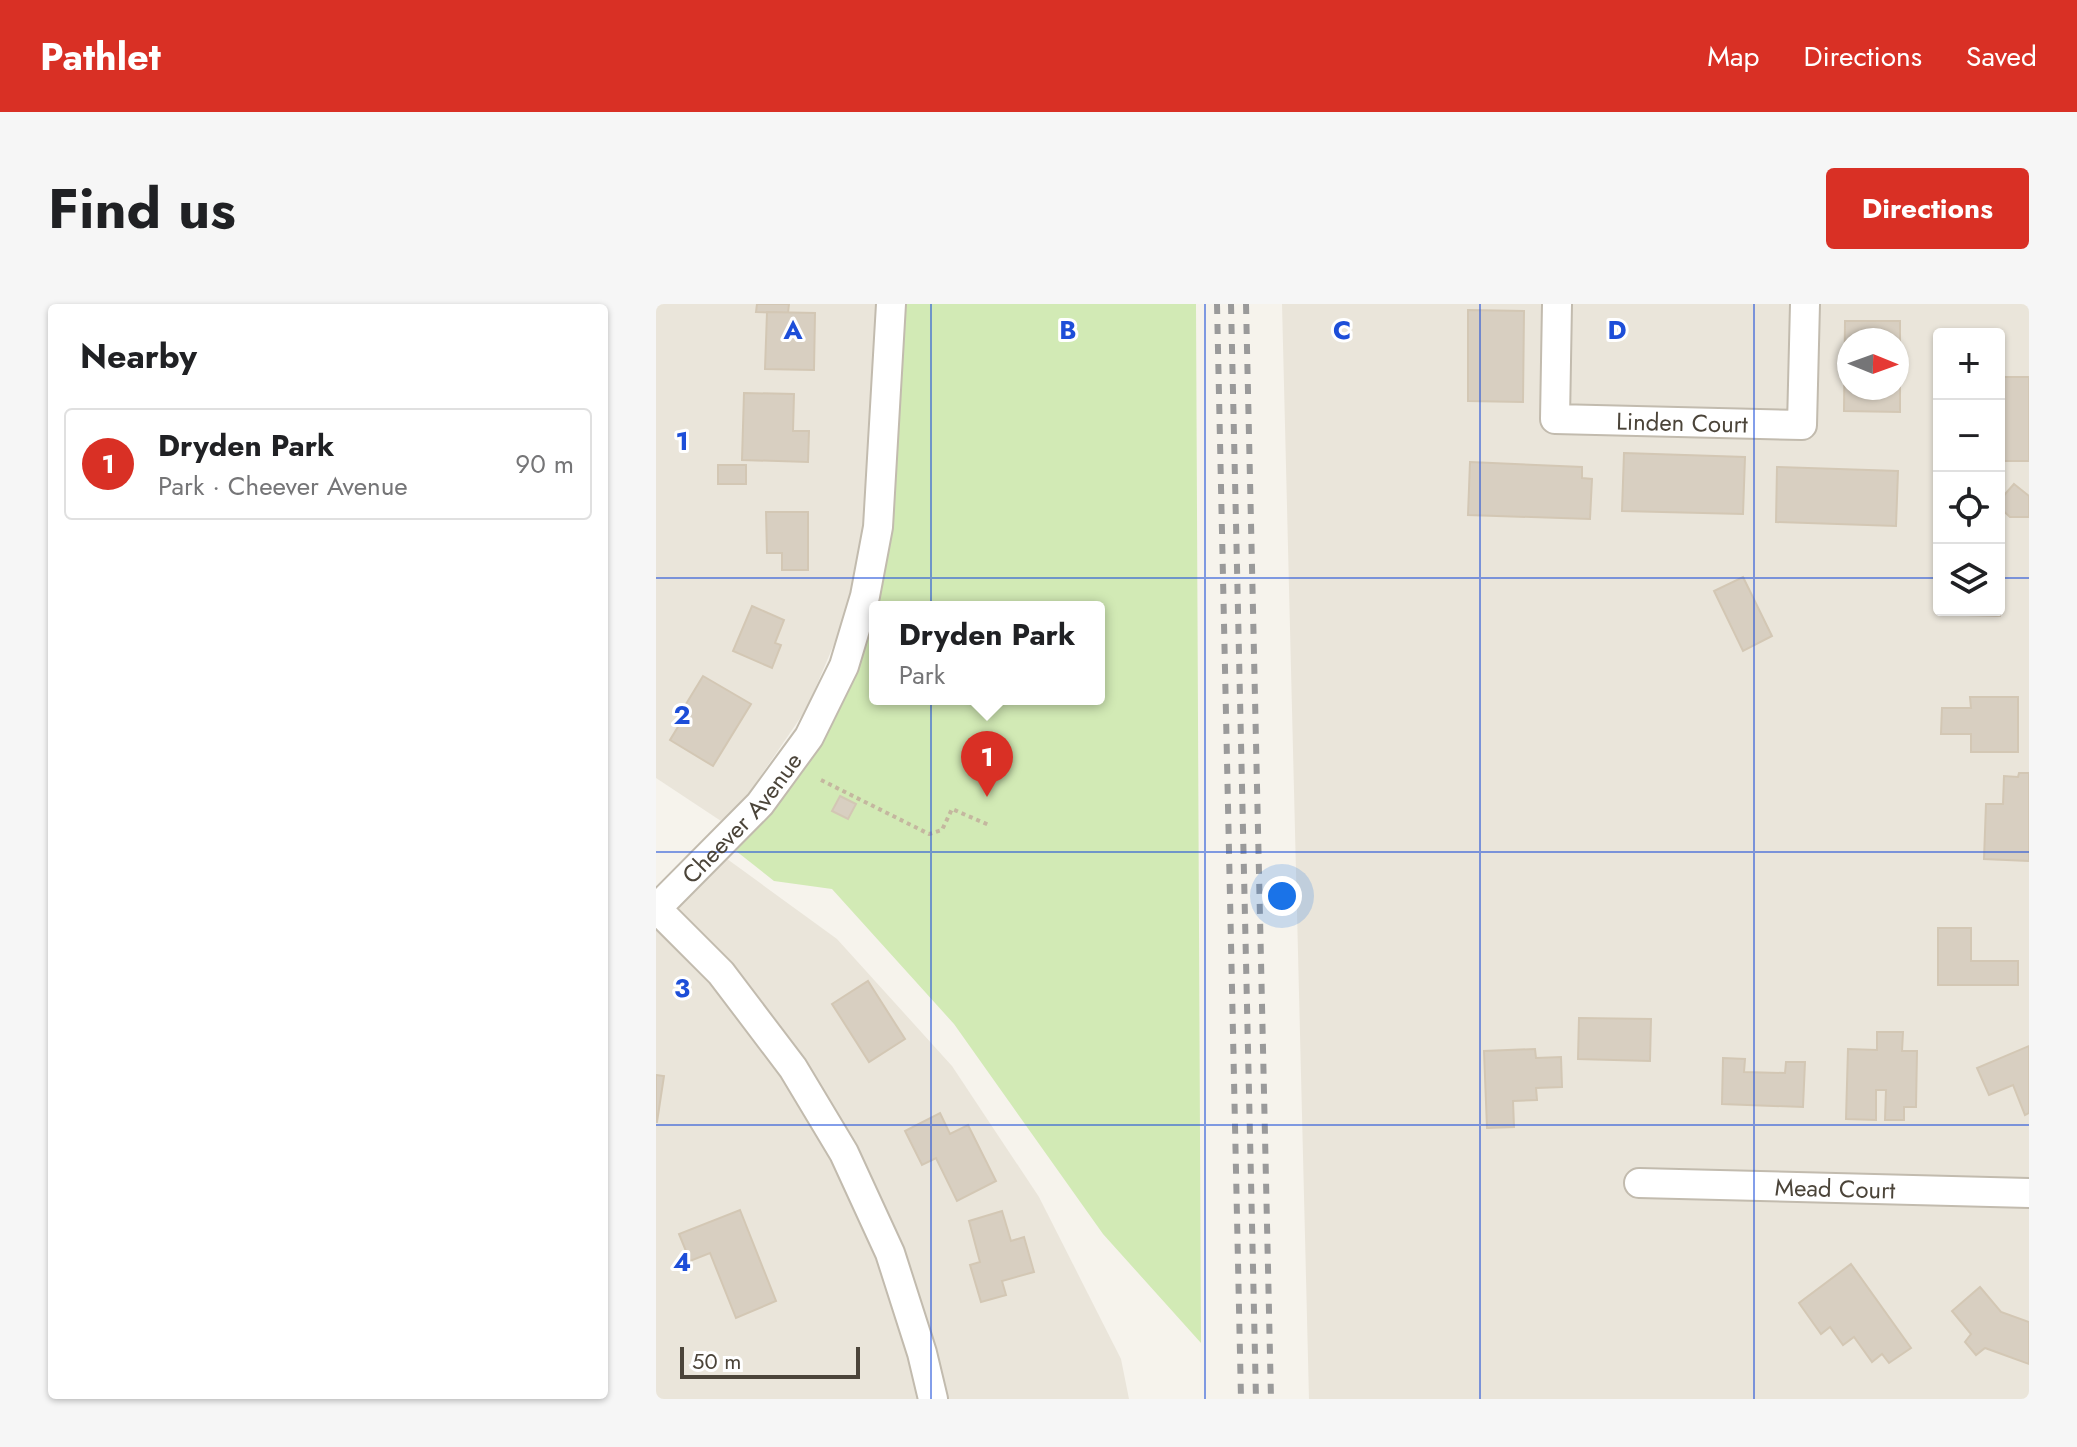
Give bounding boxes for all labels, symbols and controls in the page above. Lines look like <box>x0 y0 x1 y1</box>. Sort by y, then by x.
text: Pathlet <box>40 29 161 84</box>
text: Map <box>1707 36 1759 77</box>
text: Directions <box>1803 36 1922 77</box>
text: Saved <box>1966 36 2037 77</box>
text: Find us <box>48 168 236 249</box>
button: Directions <box>1826 168 2029 249</box>
text: A <box>782 311 803 349</box>
text: B <box>1059 311 1077 349</box>
text: C <box>1333 311 1351 349</box>
text: D <box>1607 311 1627 349</box>
north arrow <box>1837 328 1909 400</box>
map controls <box>1933 328 2005 616</box>
button: + <box>1933 328 2005 400</box>
text: Nearby <box>80 332 197 381</box>
button: − <box>1933 400 2005 472</box>
street label: Linden Court <box>1616 403 1748 441</box>
text: 1 <box>675 422 689 460</box>
text: Dryden Park <box>158 424 334 467</box>
text: 1 <box>101 445 115 483</box>
text: 90 m <box>515 445 574 483</box>
text: Park · Cheever Avenue <box>158 467 408 505</box>
button: locate <box>1933 472 2005 544</box>
button: layers <box>1933 544 2005 616</box>
popup <box>869 601 1105 705</box>
text: Dryden Park <box>899 613 1075 656</box>
text: Park <box>899 656 945 694</box>
text: 2 <box>673 696 691 734</box>
pin: 1 <box>961 731 1013 797</box>
street label: Cheever Avenue <box>673 745 810 891</box>
your location <box>1262 876 1302 916</box>
text: 3 <box>674 969 690 1007</box>
street label: Mead Court <box>1774 1169 1896 1207</box>
text: 4 <box>673 1243 691 1281</box>
scale bar <box>680 1343 860 1379</box>
text: 50 m <box>692 1345 741 1377</box>

